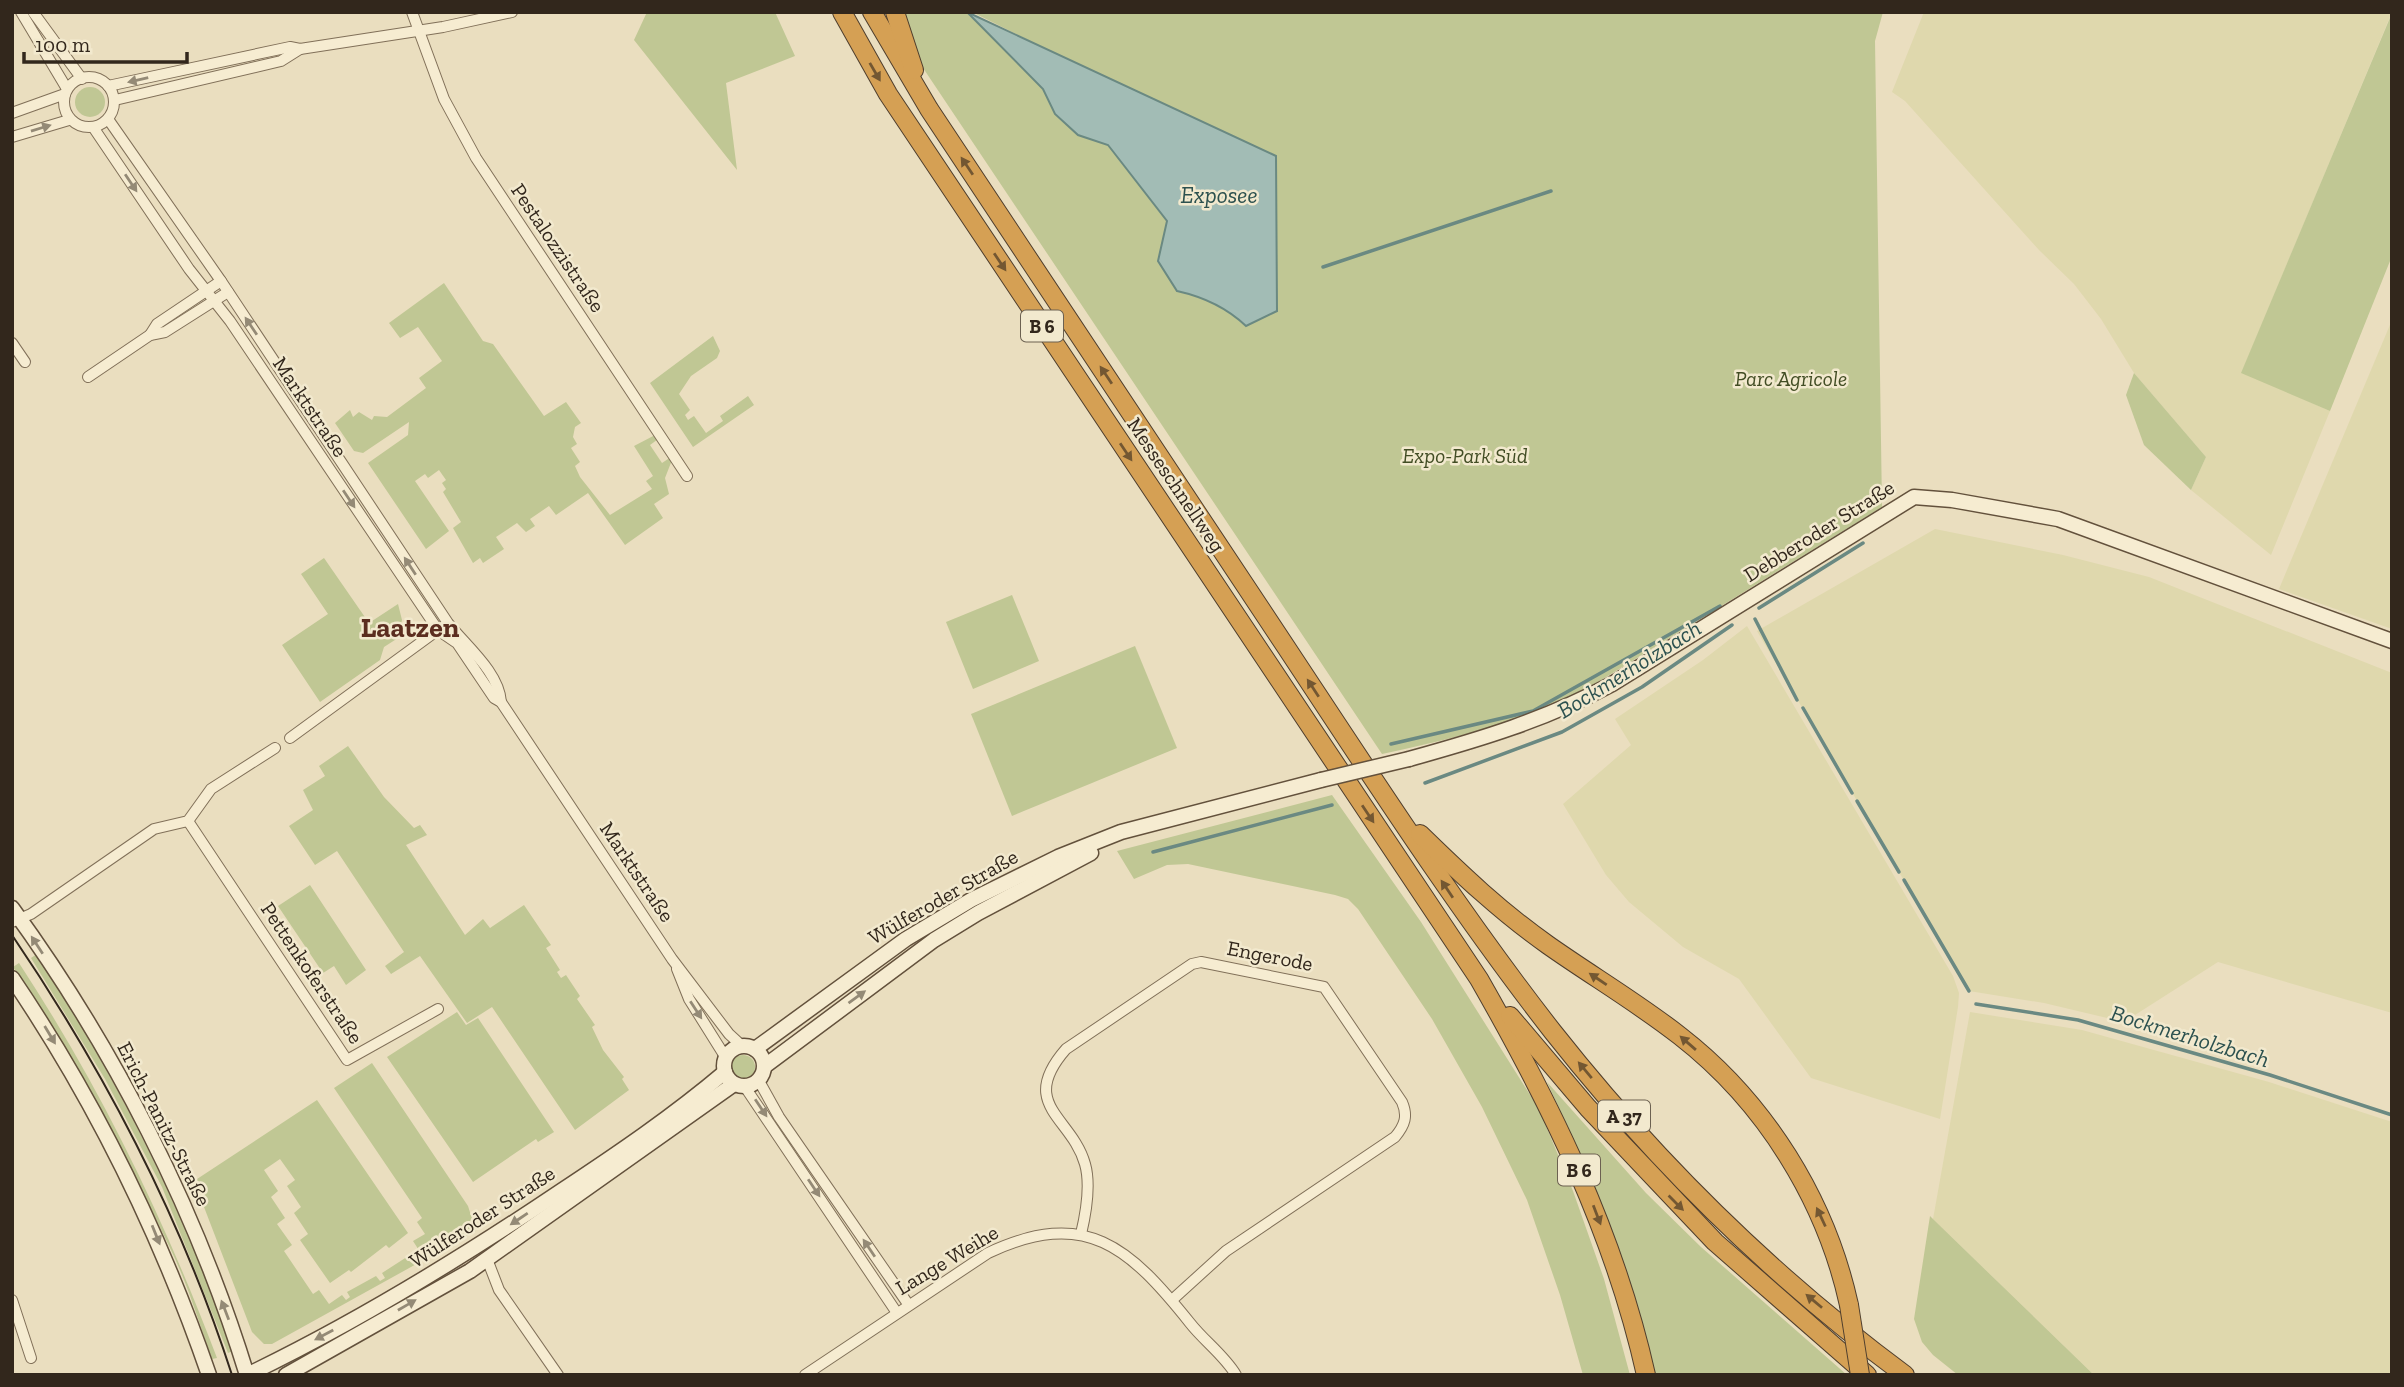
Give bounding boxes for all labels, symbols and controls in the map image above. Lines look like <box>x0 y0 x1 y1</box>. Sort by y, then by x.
scale bar <box>24 21 187 65</box>
text: 100 m <box>35 32 90 57</box>
one-way arrow <box>869 62 881 82</box>
one-way arrow <box>127 75 149 86</box>
one-way arrow <box>30 123 51 133</box>
one-way arrow <box>961 156 974 175</box>
one-way arrow <box>124 174 137 193</box>
street label: Pestalozzistraße <box>506 179 611 317</box>
water label: Exposee <box>1181 181 1257 209</box>
one-way arrow <box>993 253 1007 271</box>
road number: B 6 <box>1021 310 1063 342</box>
one-way arrow <box>244 316 257 336</box>
street label: Marktstraße <box>268 352 353 462</box>
one-way arrow <box>1100 366 1113 385</box>
park label: Parc Agricole <box>1735 366 1847 391</box>
street label: Messeschnellweg <box>1122 413 1231 557</box>
one-way arrow <box>1119 442 1132 461</box>
park label: Expo-Park Süd <box>1402 443 1528 468</box>
street label: Debberoder Straße <box>1739 474 1899 587</box>
one-way arrow <box>343 489 356 509</box>
one-way arrow <box>404 557 417 576</box>
district label: Laatzen <box>361 611 460 644</box>
water label: Bockmerholzbach <box>1552 614 1706 724</box>
one-way arrow <box>1306 679 1320 697</box>
one-way arrow <box>1361 805 1375 823</box>
street label: Marktstraße <box>595 817 680 927</box>
street label: Wülferoder Straße <box>864 844 1022 950</box>
one-way arrow <box>1441 879 1454 899</box>
street label: Pettenkoferstraße <box>256 897 369 1048</box>
one-way arrow <box>31 935 44 954</box>
street label: Engerode <box>1225 935 1315 976</box>
one-way arrow <box>1588 972 1607 985</box>
one-way arrow <box>848 990 866 1004</box>
water label: Bockmerholzbach <box>2107 999 2273 1073</box>
one-way arrow <box>689 1001 703 1019</box>
one-way arrow <box>44 1025 56 1044</box>
one-way arrow <box>1680 1036 1697 1051</box>
street label: Erich-Panitz-Straße <box>112 1037 217 1210</box>
one-way arrow <box>1577 1062 1592 1080</box>
one-way arrow <box>754 1099 767 1118</box>
road number: A 37 <box>1598 1100 1650 1132</box>
road number: B 6 <box>1558 1154 1600 1186</box>
street label: Wülferoder Straße <box>404 1160 559 1273</box>
one-way arrow <box>807 1179 821 1197</box>
one-way arrow <box>1667 1195 1684 1211</box>
one-way arrow <box>1592 1204 1603 1225</box>
one-way arrow <box>1815 1207 1826 1227</box>
one-way arrow <box>510 1213 529 1226</box>
street label: Lange Weihe <box>891 1219 1003 1300</box>
one-way arrow <box>151 1225 162 1246</box>
one-way arrow <box>862 1239 876 1257</box>
one-way arrow <box>1805 1294 1822 1309</box>
one-way arrow <box>397 1299 416 1311</box>
one-way arrow <box>219 1300 230 1321</box>
one-way arrow <box>314 1329 334 1341</box>

